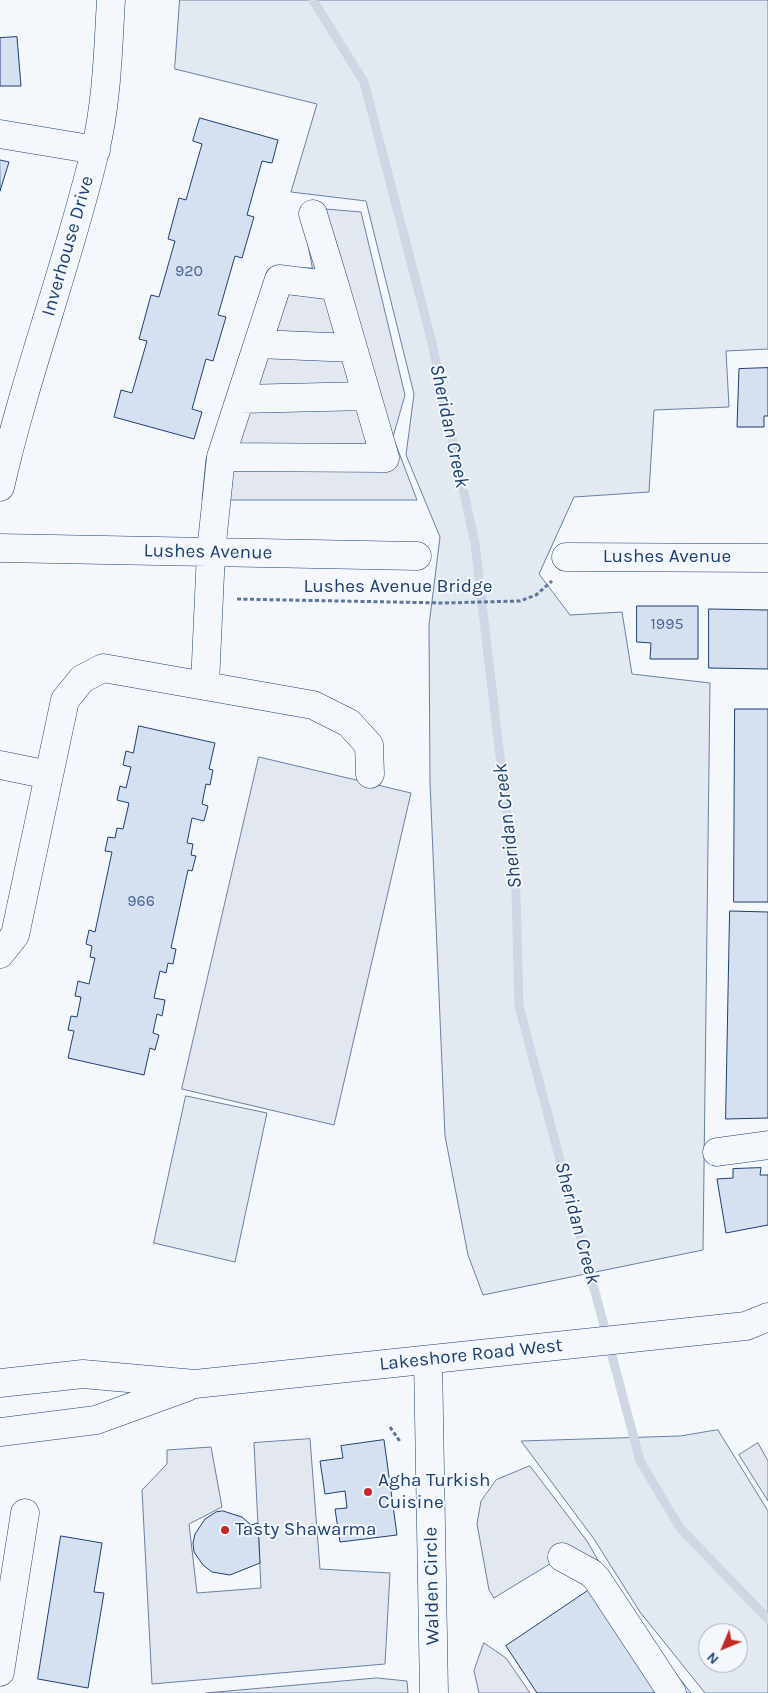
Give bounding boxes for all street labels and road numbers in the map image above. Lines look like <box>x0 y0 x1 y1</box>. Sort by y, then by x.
street label: Inverhouse Drive <box>37 173 99 319</box>
street label: Lushes Avenue <box>144 539 272 565</box>
street label: Lushes Avenue <box>603 546 731 568</box>
street label: Lushes Avenue Bridge <box>303 576 493 598</box>
street label: Lakeshore Road West <box>378 1334 564 1376</box>
street label: Walden Circle <box>420 1527 444 1645</box>

